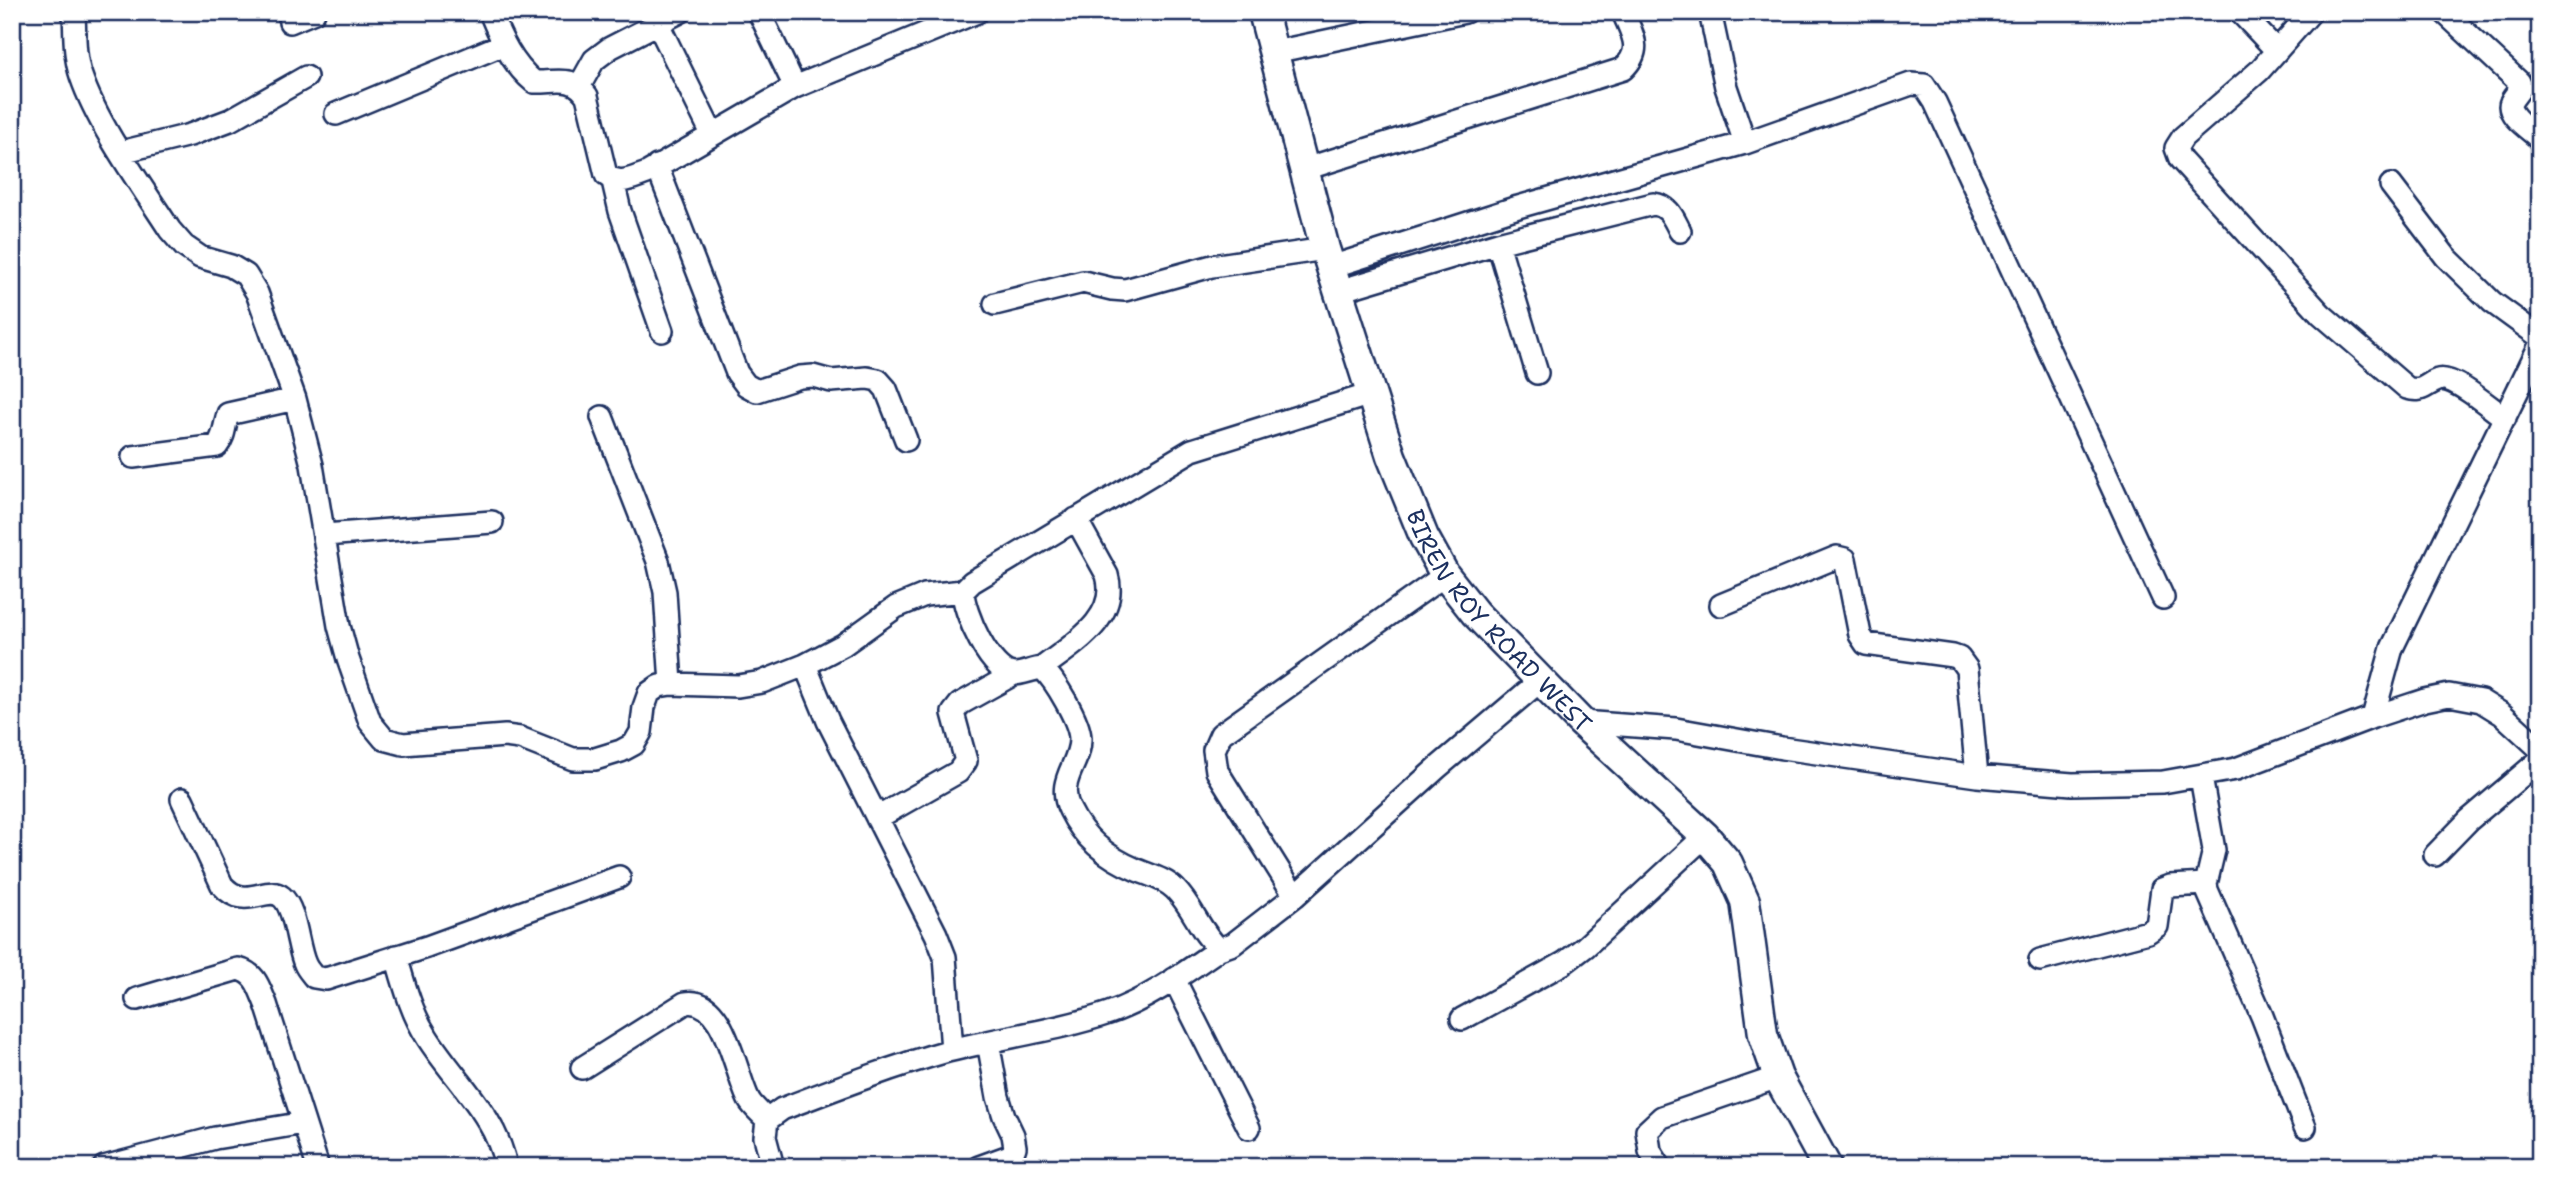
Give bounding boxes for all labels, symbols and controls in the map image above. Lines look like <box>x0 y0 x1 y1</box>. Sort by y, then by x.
street label: BIREN ROY ROAD WEST <box>1398 505 1599 740</box>

